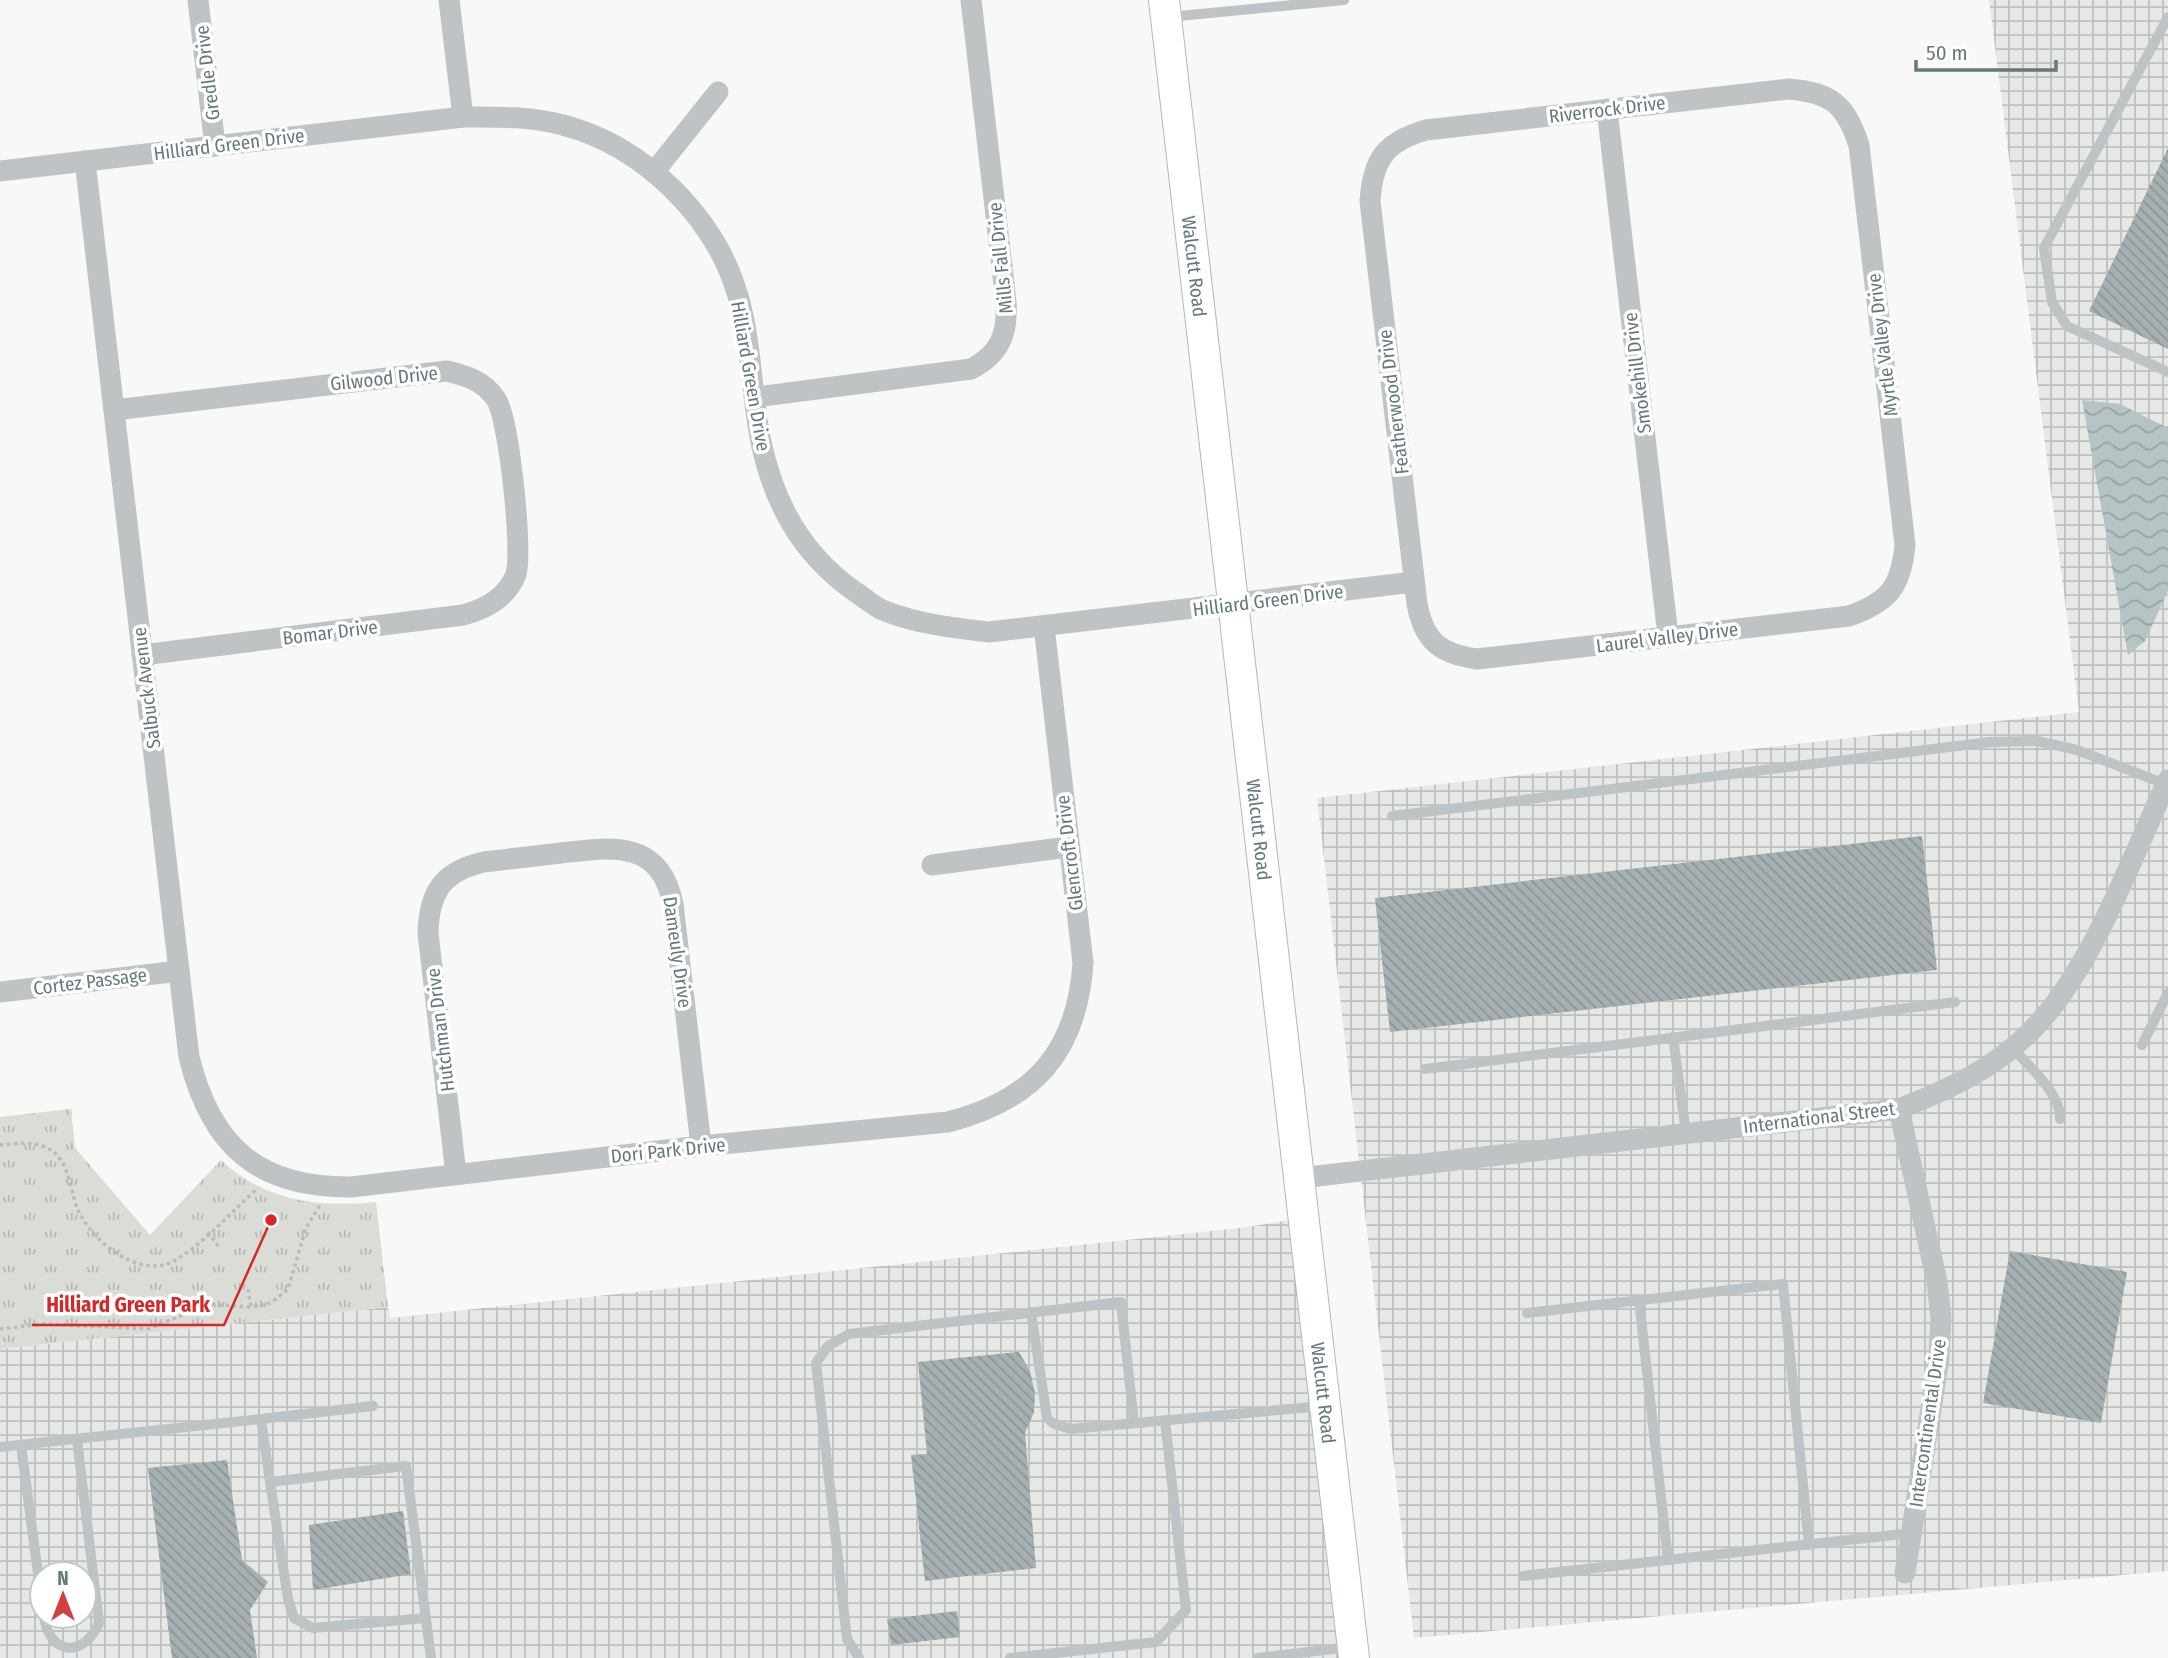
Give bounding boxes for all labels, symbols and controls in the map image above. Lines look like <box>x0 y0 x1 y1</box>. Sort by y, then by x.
street label: Gredle Drive <box>190 24 225 122</box>
scale bar <box>1916 28 2056 72</box>
text: 50 m <box>1926 40 1968 66</box>
street label: Riverrock Drive <box>1547 91 1667 128</box>
street label: Hilliard Green Drive <box>152 124 306 165</box>
street label: Mills Fall Drive <box>983 201 1018 315</box>
street label: Walcutt Road <box>1177 214 1211 318</box>
street label: Myrtle Valley Drive <box>1862 272 1903 418</box>
street label: Hilliard Green Drive <box>726 299 775 453</box>
street label: Smokehill Drive <box>1619 311 1656 435</box>
street label: Featherwood Drive <box>1373 328 1414 476</box>
street label: Gilwood Drive <box>329 361 439 396</box>
street label: Hilliard Green Drive <box>1191 580 1345 621</box>
street label: Bomar Drive <box>281 615 379 650</box>
street label: Laurel Valley Drive <box>1595 617 1739 658</box>
street label: Salbuck Avenue <box>128 626 165 750</box>
street label: Walcutt Road <box>1241 778 1276 882</box>
street label: Glencroft Drive <box>1051 794 1088 912</box>
street label: Dameuly Drive <box>658 895 697 1009</box>
street label: Cortez Passage <box>32 963 148 1000</box>
street label: Hutchman Drive <box>422 967 459 1093</box>
street label: International Street <box>1742 1097 1897 1138</box>
street label: Dori Park Drive <box>609 1133 727 1168</box>
callout: Hilliard Green Park <box>32 1283 224 1325</box>
text: Hilliard Green Park <box>46 1292 210 1318</box>
street label: Intercontinental Drive <box>1904 1338 1951 1509</box>
street label: Walcutt Road <box>1306 1341 1340 1445</box>
north arrow <box>28 1560 98 1630</box>
text: N <box>57 1567 69 1590</box>

